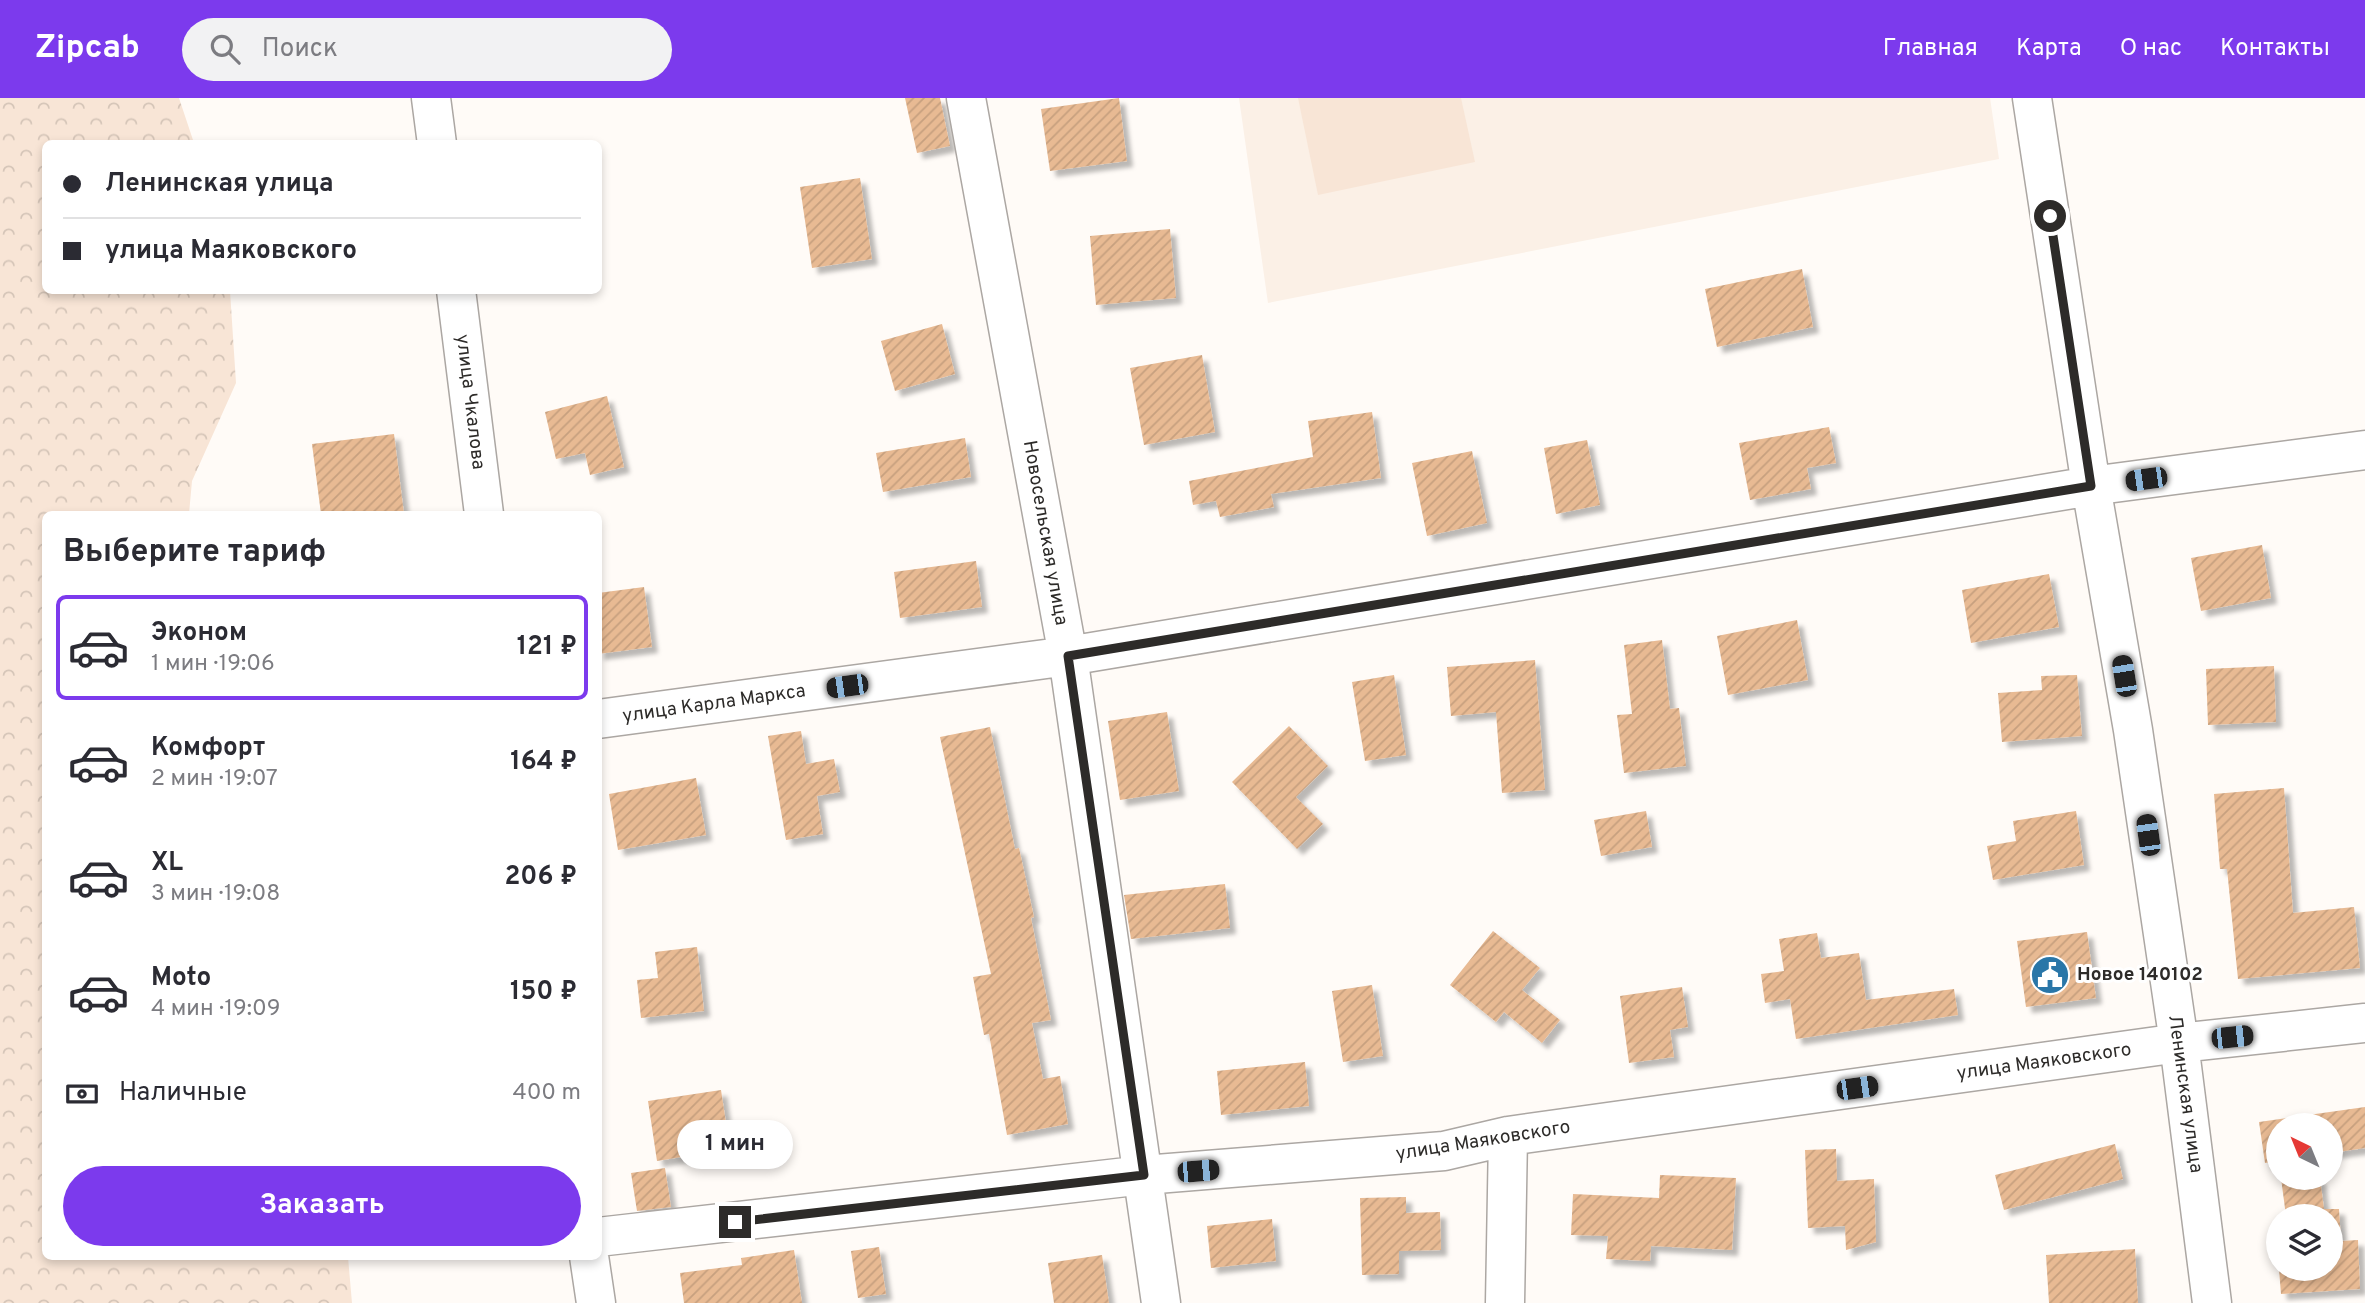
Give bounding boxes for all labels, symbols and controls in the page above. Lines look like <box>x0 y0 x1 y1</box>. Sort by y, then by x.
search box <box>182 18 672 81</box>
text: Zipcab <box>35 28 140 70</box>
icon: search <box>206 30 244 68</box>
text: Поиск <box>262 33 338 66</box>
text: Главная <box>1883 34 1978 64</box>
text: Карта <box>2016 34 2082 64</box>
text: О нас <box>2120 34 2182 64</box>
text: Контакты <box>2220 34 2330 64</box>
text: Ленинская улица <box>105 168 333 201</box>
route start <box>2034 200 2066 232</box>
text: улица Маяковского <box>105 235 357 268</box>
street label: улица Чкалова <box>450 333 490 471</box>
street label: Новосельская улица <box>1017 439 1073 627</box>
car <box>2124 466 2169 492</box>
text: Выберите тариф <box>63 533 326 573</box>
icon: car <box>67 616 130 679</box>
text: Эконом <box>151 617 247 650</box>
text: 121 ₽ <box>517 631 577 664</box>
text: 1 мин · 19:06 <box>151 650 275 679</box>
car <box>2111 654 2138 698</box>
car <box>825 673 870 699</box>
street label: улица Карла Маркса <box>621 679 807 729</box>
icon: car <box>67 731 130 794</box>
text: Комфорт <box>151 732 265 765</box>
text: 164 ₽ <box>510 746 577 779</box>
text: 2 мин · 19:07 <box>151 765 278 794</box>
car <box>2135 813 2162 857</box>
icon: car <box>67 846 130 909</box>
text: XL <box>151 847 183 880</box>
text: 206 ₽ <box>504 861 577 894</box>
text: 3 мин · 19:08 <box>151 880 280 909</box>
public building icon: Новое 140102 <box>2029 954 2071 996</box>
icon: car <box>67 961 130 1024</box>
text: Moto <box>151 962 211 995</box>
place label: Новое 140102 <box>2077 963 2203 987</box>
text: 150 ₽ <box>510 976 577 1009</box>
text: 4 мин · 19:09 <box>151 995 280 1024</box>
street label: Ленинская улица <box>2162 1013 2208 1175</box>
car <box>2211 1024 2254 1050</box>
street label: улица Маяковского <box>1955 1038 2133 1086</box>
icon: cash <box>63 1075 101 1113</box>
car <box>1835 1075 1880 1101</box>
text: Наличные <box>119 1077 247 1110</box>
text: 400 m <box>512 1079 581 1108</box>
north arrow <box>2266 1113 2343 1190</box>
map controls <box>2266 1113 2343 1281</box>
street label: улица Маяковского <box>1394 1115 1572 1167</box>
callout: 1 мин <box>677 1121 793 1170</box>
text: 1 мин <box>705 1130 765 1159</box>
car <box>1177 1159 1220 1183</box>
button: Заказать <box>63 1166 581 1246</box>
button: layers <box>2266 1204 2343 1281</box>
route end <box>719 1206 751 1238</box>

